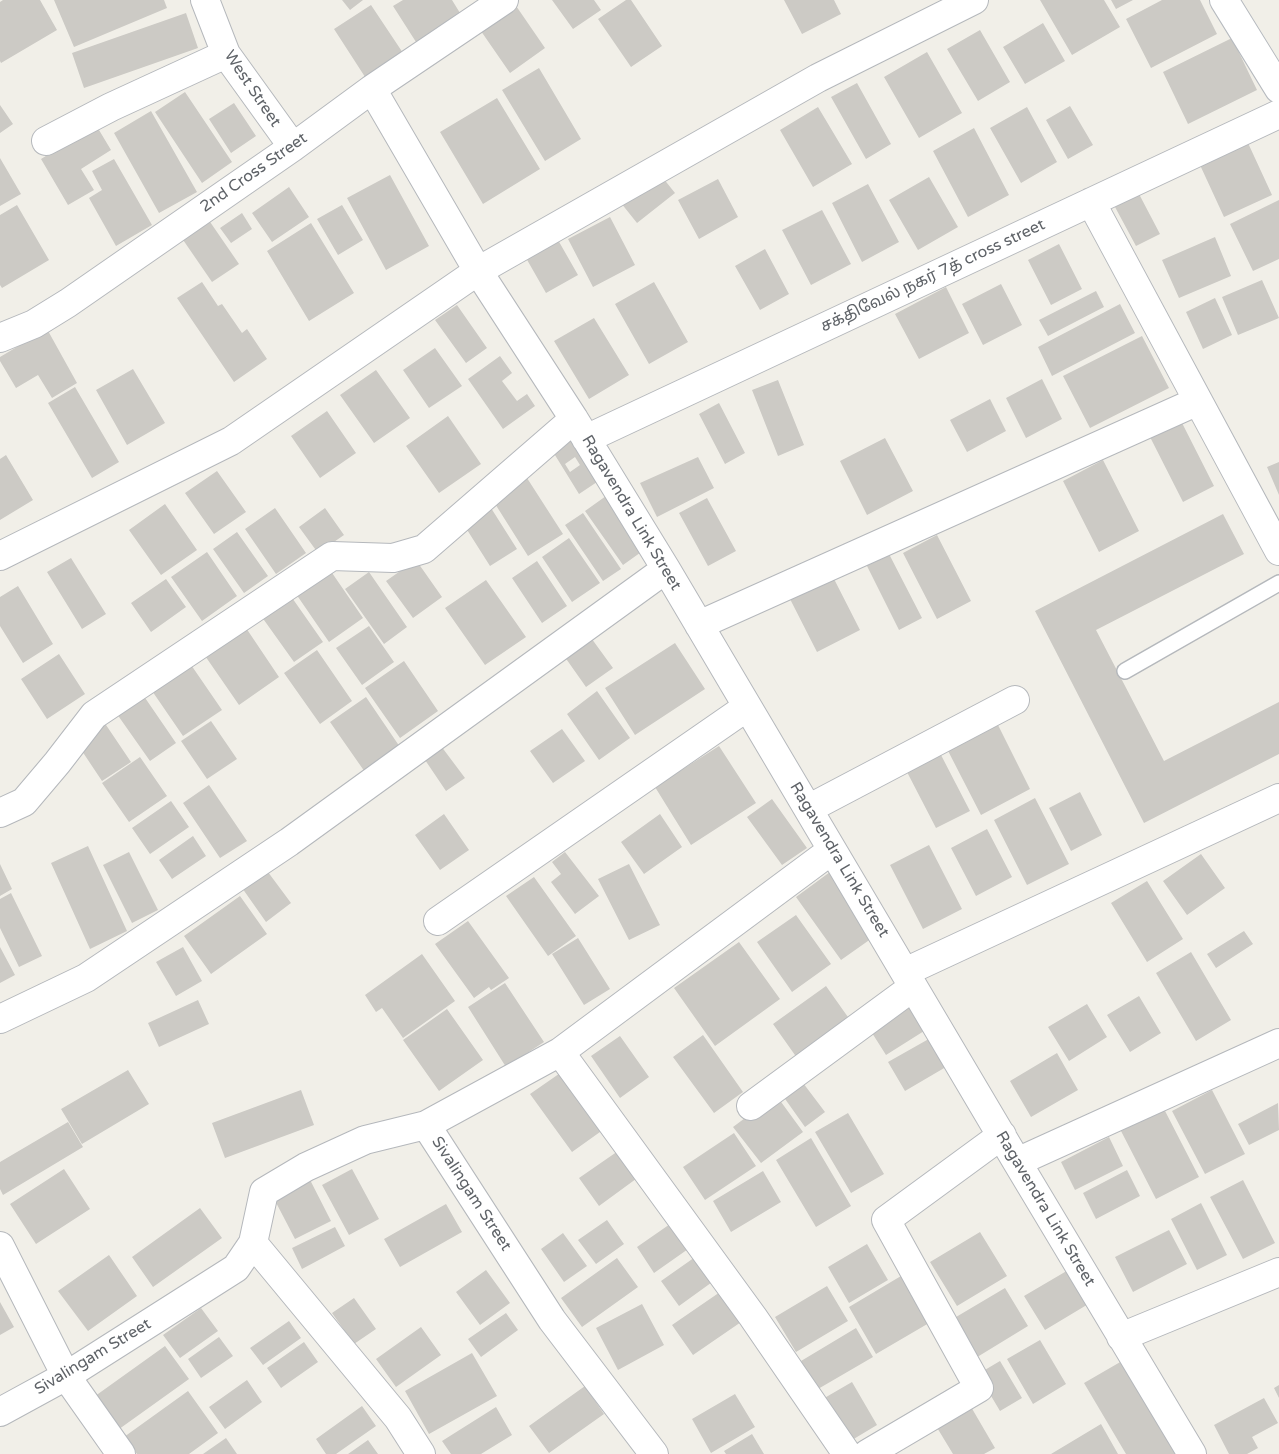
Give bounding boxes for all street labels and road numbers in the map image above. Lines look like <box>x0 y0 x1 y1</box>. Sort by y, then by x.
street label: West Street <box>219 47 285 131</box>
street label: 2nd Cross Street <box>197 129 311 217</box>
street label: சக்திவேல் நகர் 7த் cross street <box>818 215 1048 337</box>
street label: Ragavendra Link Street <box>577 432 685 594</box>
street label: Ragavendra Link Street <box>785 779 893 941</box>
street label: Ragavendra Link Street <box>991 1128 1099 1290</box>
street label: Sivalingam Street <box>427 1133 515 1255</box>
street label: Sivalingam Street <box>31 1315 155 1399</box>

